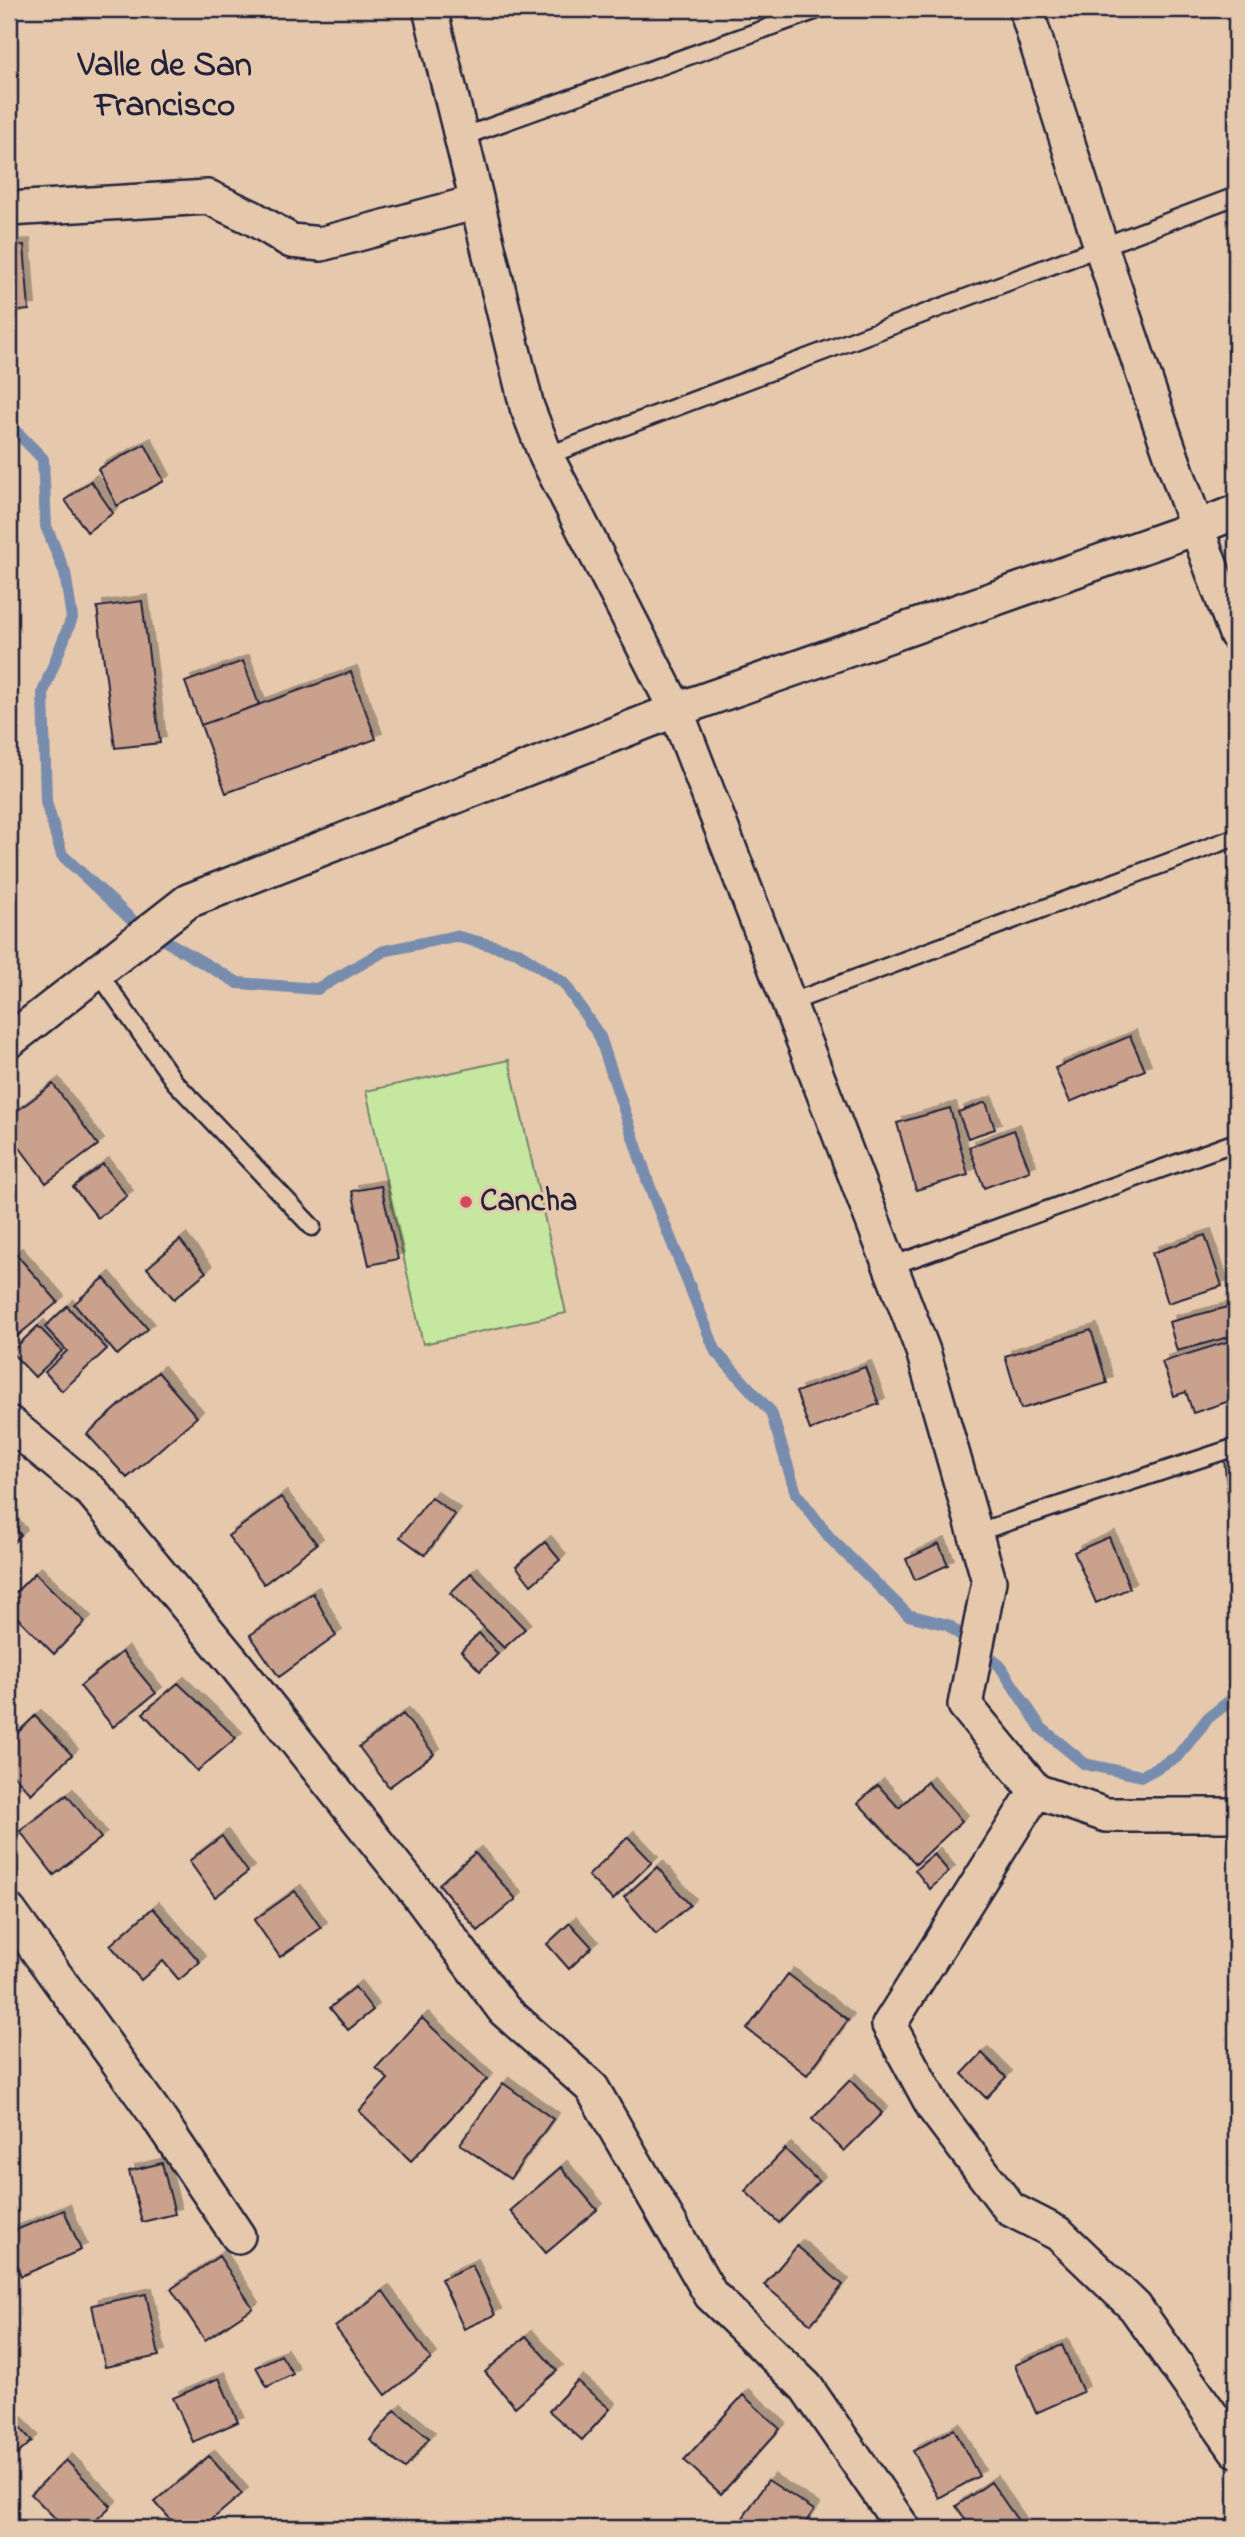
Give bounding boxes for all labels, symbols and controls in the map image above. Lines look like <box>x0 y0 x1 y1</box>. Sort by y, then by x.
district label: Valle de San Francisco <box>77 41 252 132</box>
place label: Cancha <box>480 1179 577 1226</box>
marker: Cancha <box>458 1194 474 1210</box>

